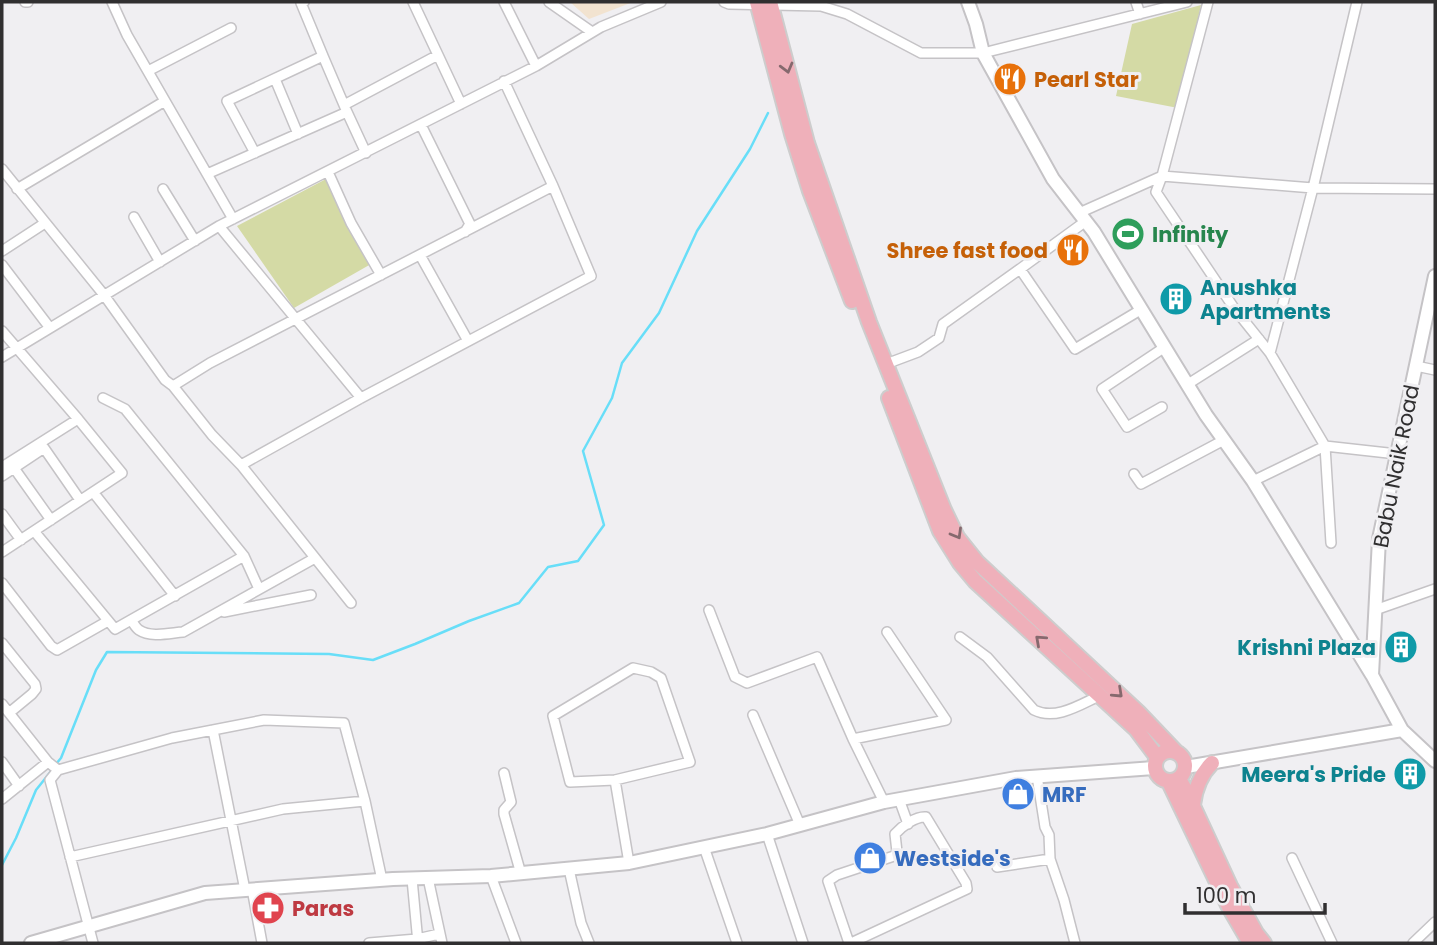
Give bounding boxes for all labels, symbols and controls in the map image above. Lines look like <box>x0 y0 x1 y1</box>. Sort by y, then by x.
restaurant icon: Pearl Star <box>991 60 1029 98</box>
one-way arrow <box>779 62 793 74</box>
place label: Pearl Star <box>1034 65 1139 94</box>
sports icon: Infinity <box>1109 215 1147 253</box>
place label: Infinity <box>1152 220 1229 249</box>
restaurant icon: Shree fast food <box>1054 231 1092 269</box>
place label: Shree fast food <box>887 236 1048 265</box>
place label: Anushka Apartments <box>1200 273 1331 326</box>
building icon: Anushka Apartments <box>1157 280 1195 318</box>
street label: Babu Naik Road <box>1366 382 1426 550</box>
one-way arrow <box>948 527 961 540</box>
building icon: Krishni Plaza <box>1382 628 1420 666</box>
place label: Krishni Plaza <box>1237 633 1376 662</box>
one-way arrow <box>1035 636 1048 648</box>
one-way arrow <box>1110 685 1123 698</box>
building icon: Meera's Pride <box>1391 755 1429 793</box>
place label: Meera's Pride <box>1241 760 1386 789</box>
shop icon: MRF <box>999 775 1037 813</box>
place label: MRF <box>1042 780 1086 809</box>
shop icon: Westside's <box>851 839 889 877</box>
place label: Westside's <box>894 844 1011 873</box>
scale bar <box>1185 872 1325 916</box>
text: 100 m <box>1196 881 1256 910</box>
pharmacy icon: Paras <box>249 889 287 927</box>
place label: Paras <box>292 894 354 923</box>

